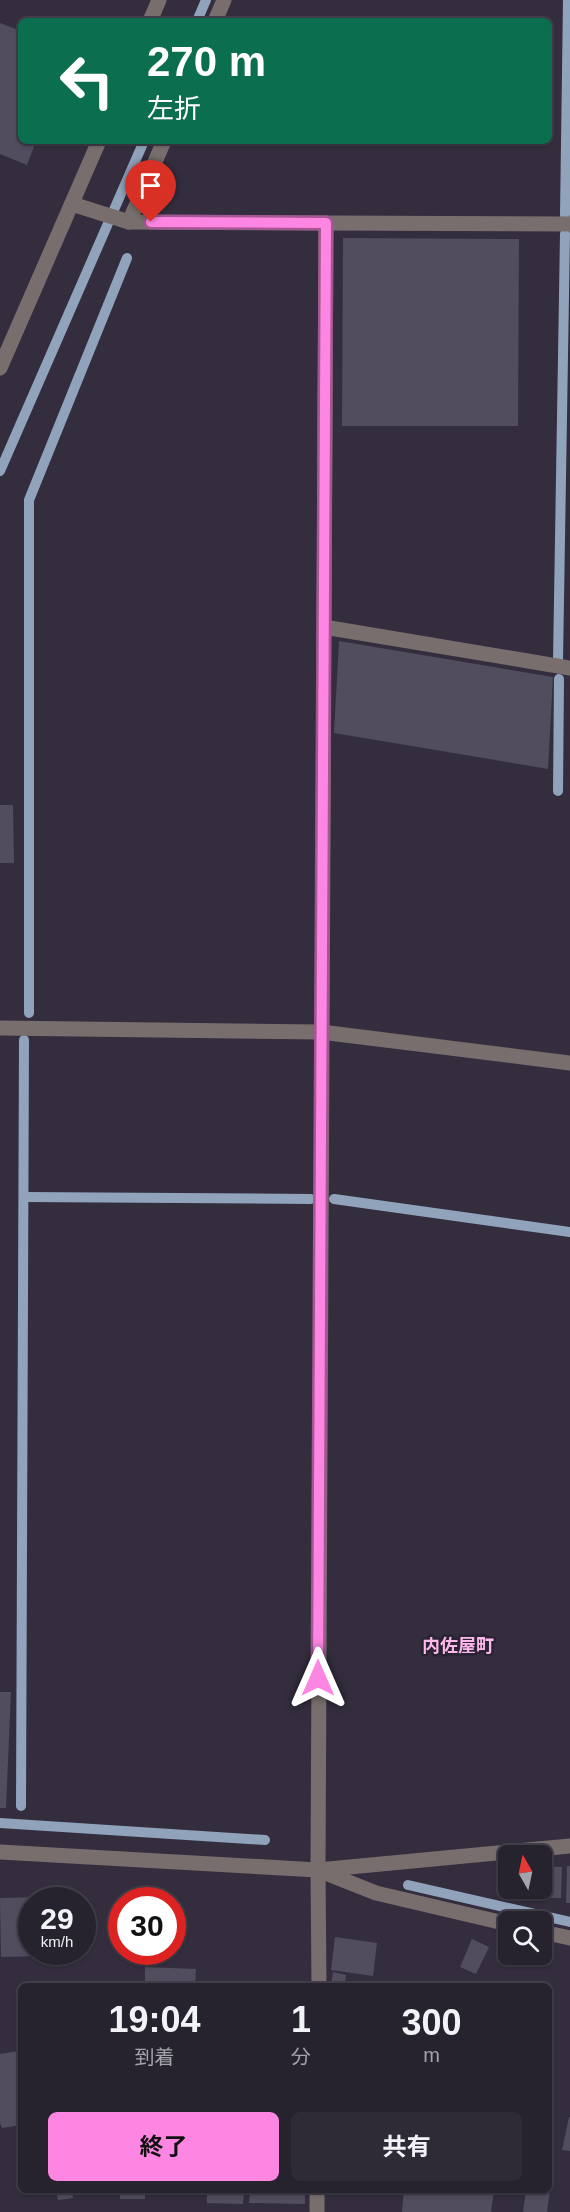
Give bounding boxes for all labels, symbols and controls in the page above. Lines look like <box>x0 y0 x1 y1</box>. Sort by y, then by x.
text: 270 m <box>147 38 266 85</box>
icon: left <box>48 42 126 120</box>
text: 左折 <box>147 94 201 124</box>
pin <box>125 160 176 222</box>
icon: arrive <box>134 169 167 202</box>
district label: 内佐屋町 <box>422 1636 494 1656</box>
position arrow <box>286 1646 350 1710</box>
north arrow <box>498 1845 552 1899</box>
map controls <box>498 1845 552 1965</box>
speed limit sign: 30 <box>108 1887 186 1965</box>
text: 29 <box>40 1902 74 1935</box>
button: search <box>498 1911 552 1965</box>
text: km/h <box>41 1933 73 1950</box>
text: 19:04 <box>108 1999 201 2040</box>
text: 1 <box>291 1999 311 2040</box>
text: 300 <box>401 2002 462 2043</box>
text: m <box>423 2044 440 2066</box>
text: 到着 <box>134 2046 174 2068</box>
text: 分 <box>291 2046 311 2068</box>
button: 終了 <box>48 2112 279 2181</box>
button: 共有 <box>291 2112 522 2181</box>

